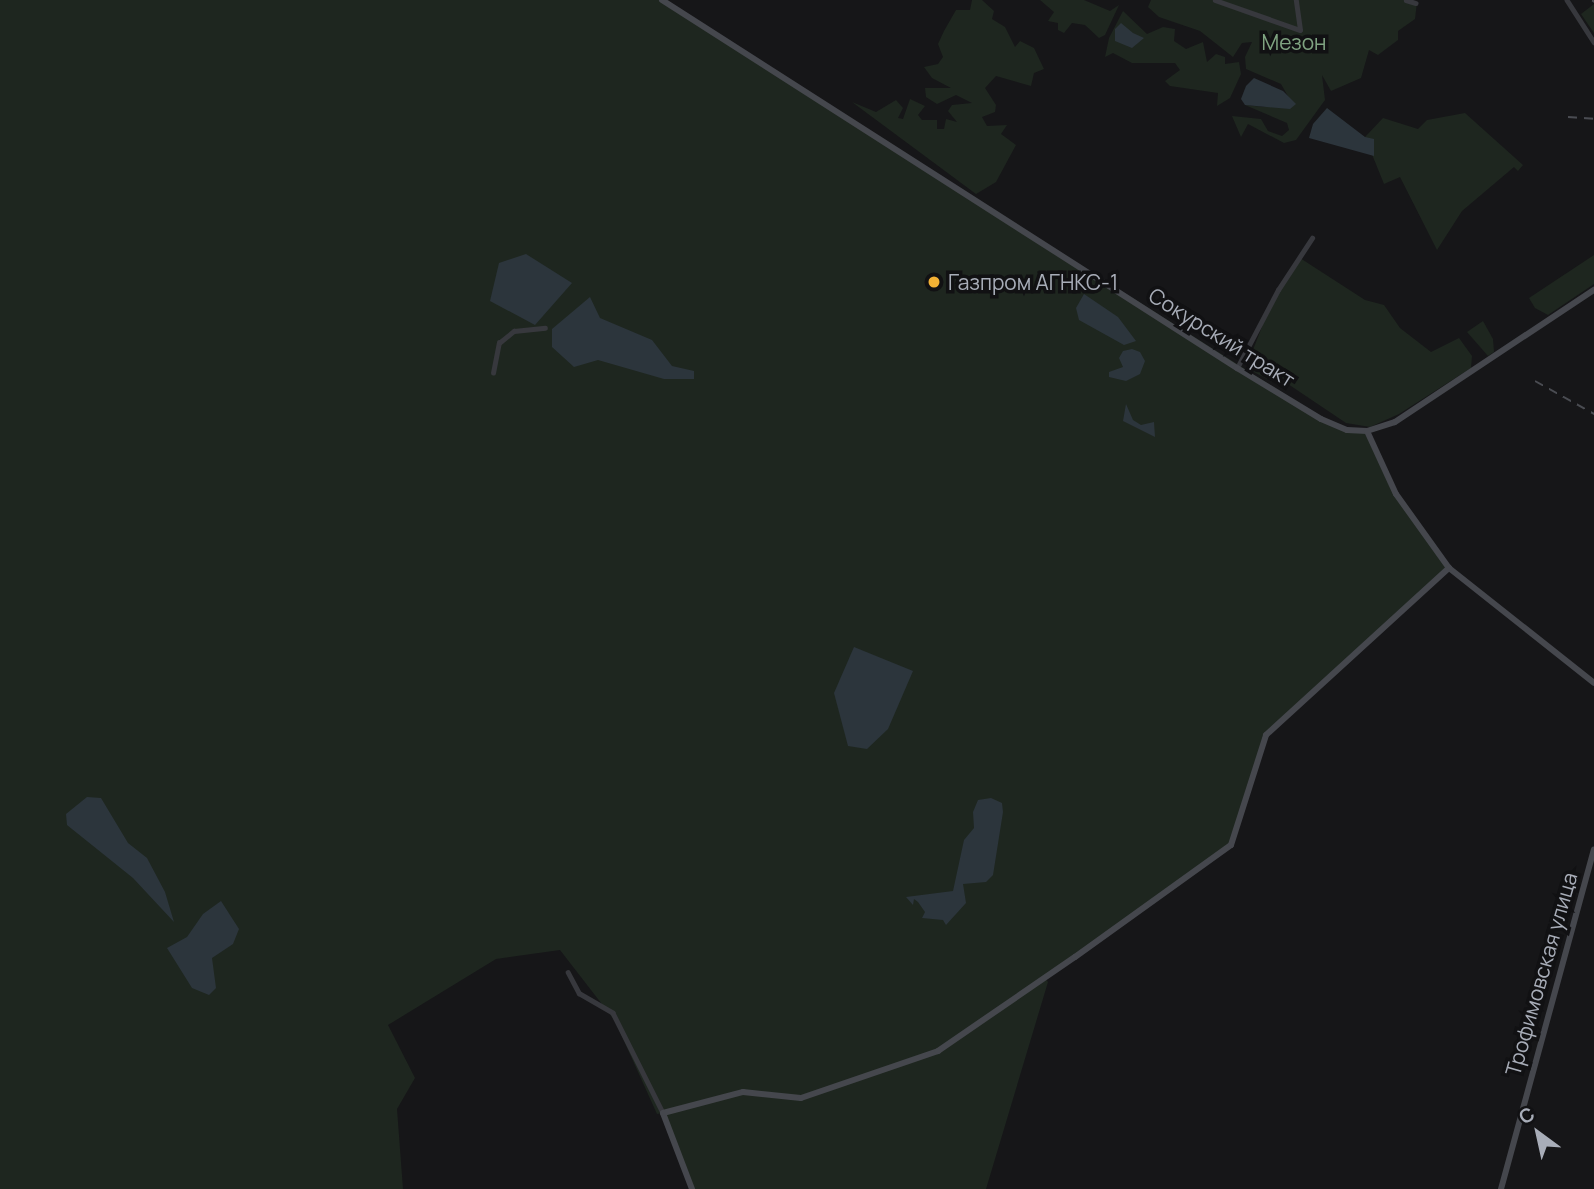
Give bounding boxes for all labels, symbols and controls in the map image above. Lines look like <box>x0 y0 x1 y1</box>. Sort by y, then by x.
park label: Мезон <box>1262 29 1326 55</box>
place label: Газпром АГНКС-1 <box>948 269 1118 295</box>
marker: Газпром АГНКС-1 <box>926 274 942 290</box>
street label: Сокурский тракт <box>1144 282 1300 392</box>
street label: Трофимовская улица <box>1500 869 1582 1079</box>
north arrow <box>1503 1098 1573 1168</box>
text: С <box>1514 1101 1540 1130</box>

